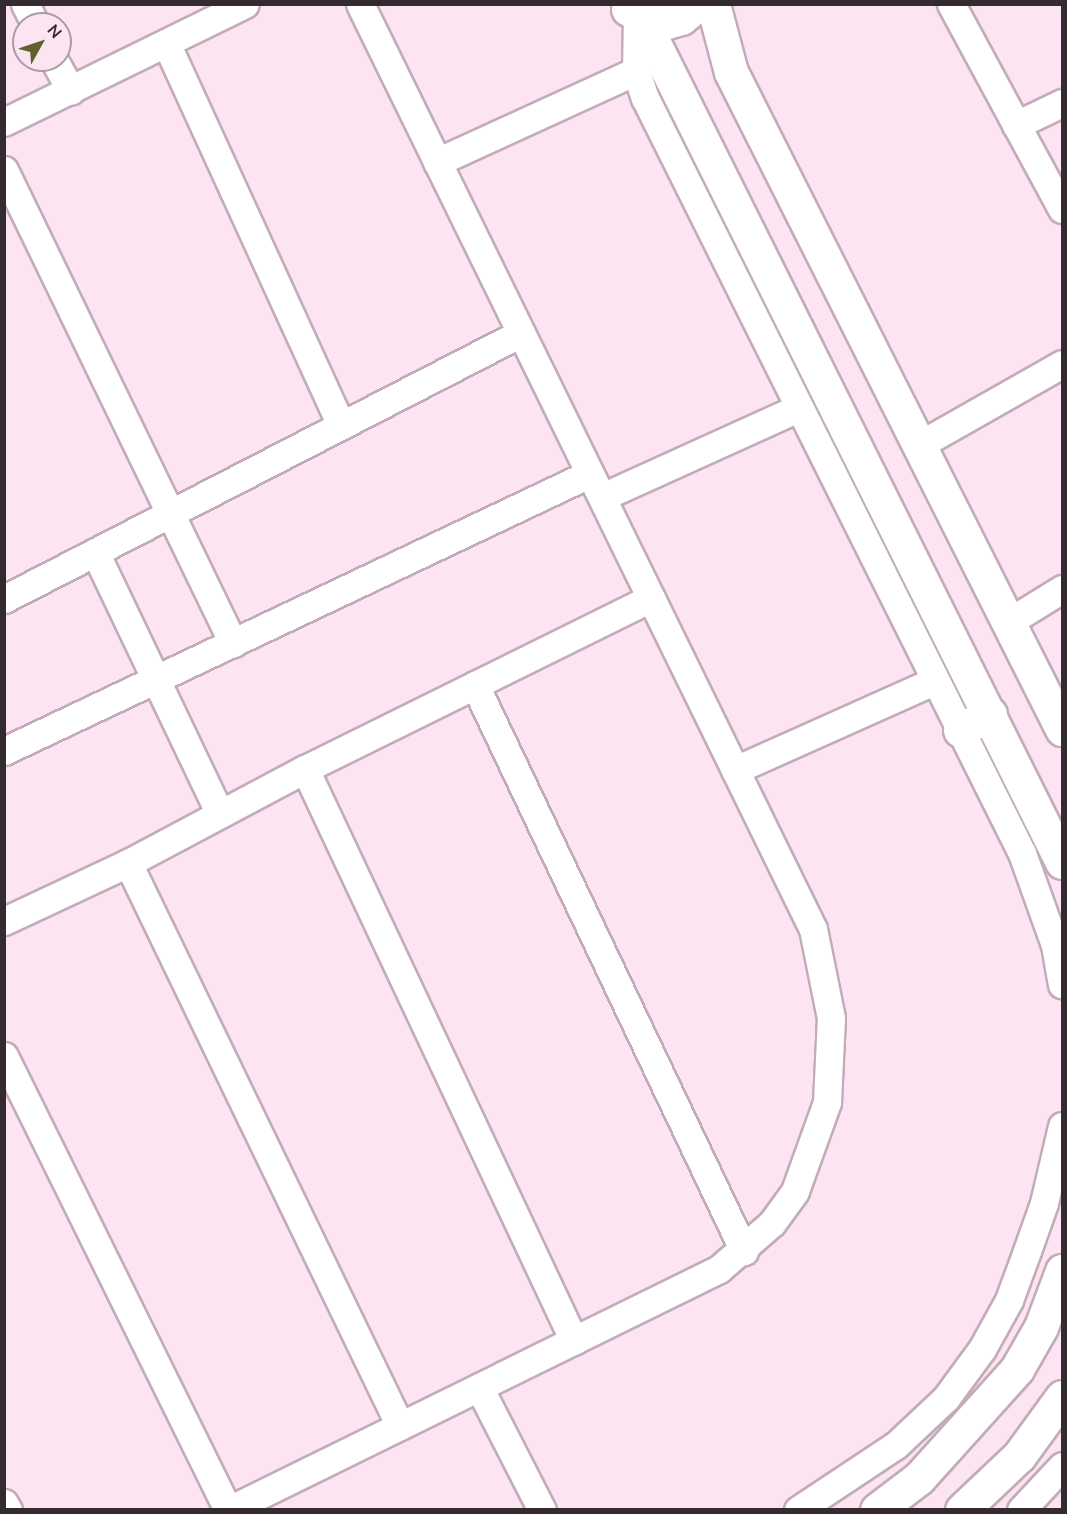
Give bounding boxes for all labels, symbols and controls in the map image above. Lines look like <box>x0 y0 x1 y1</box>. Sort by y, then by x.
north arrow <box>12 12 72 72</box>
text: N <box>42 20 67 43</box>

